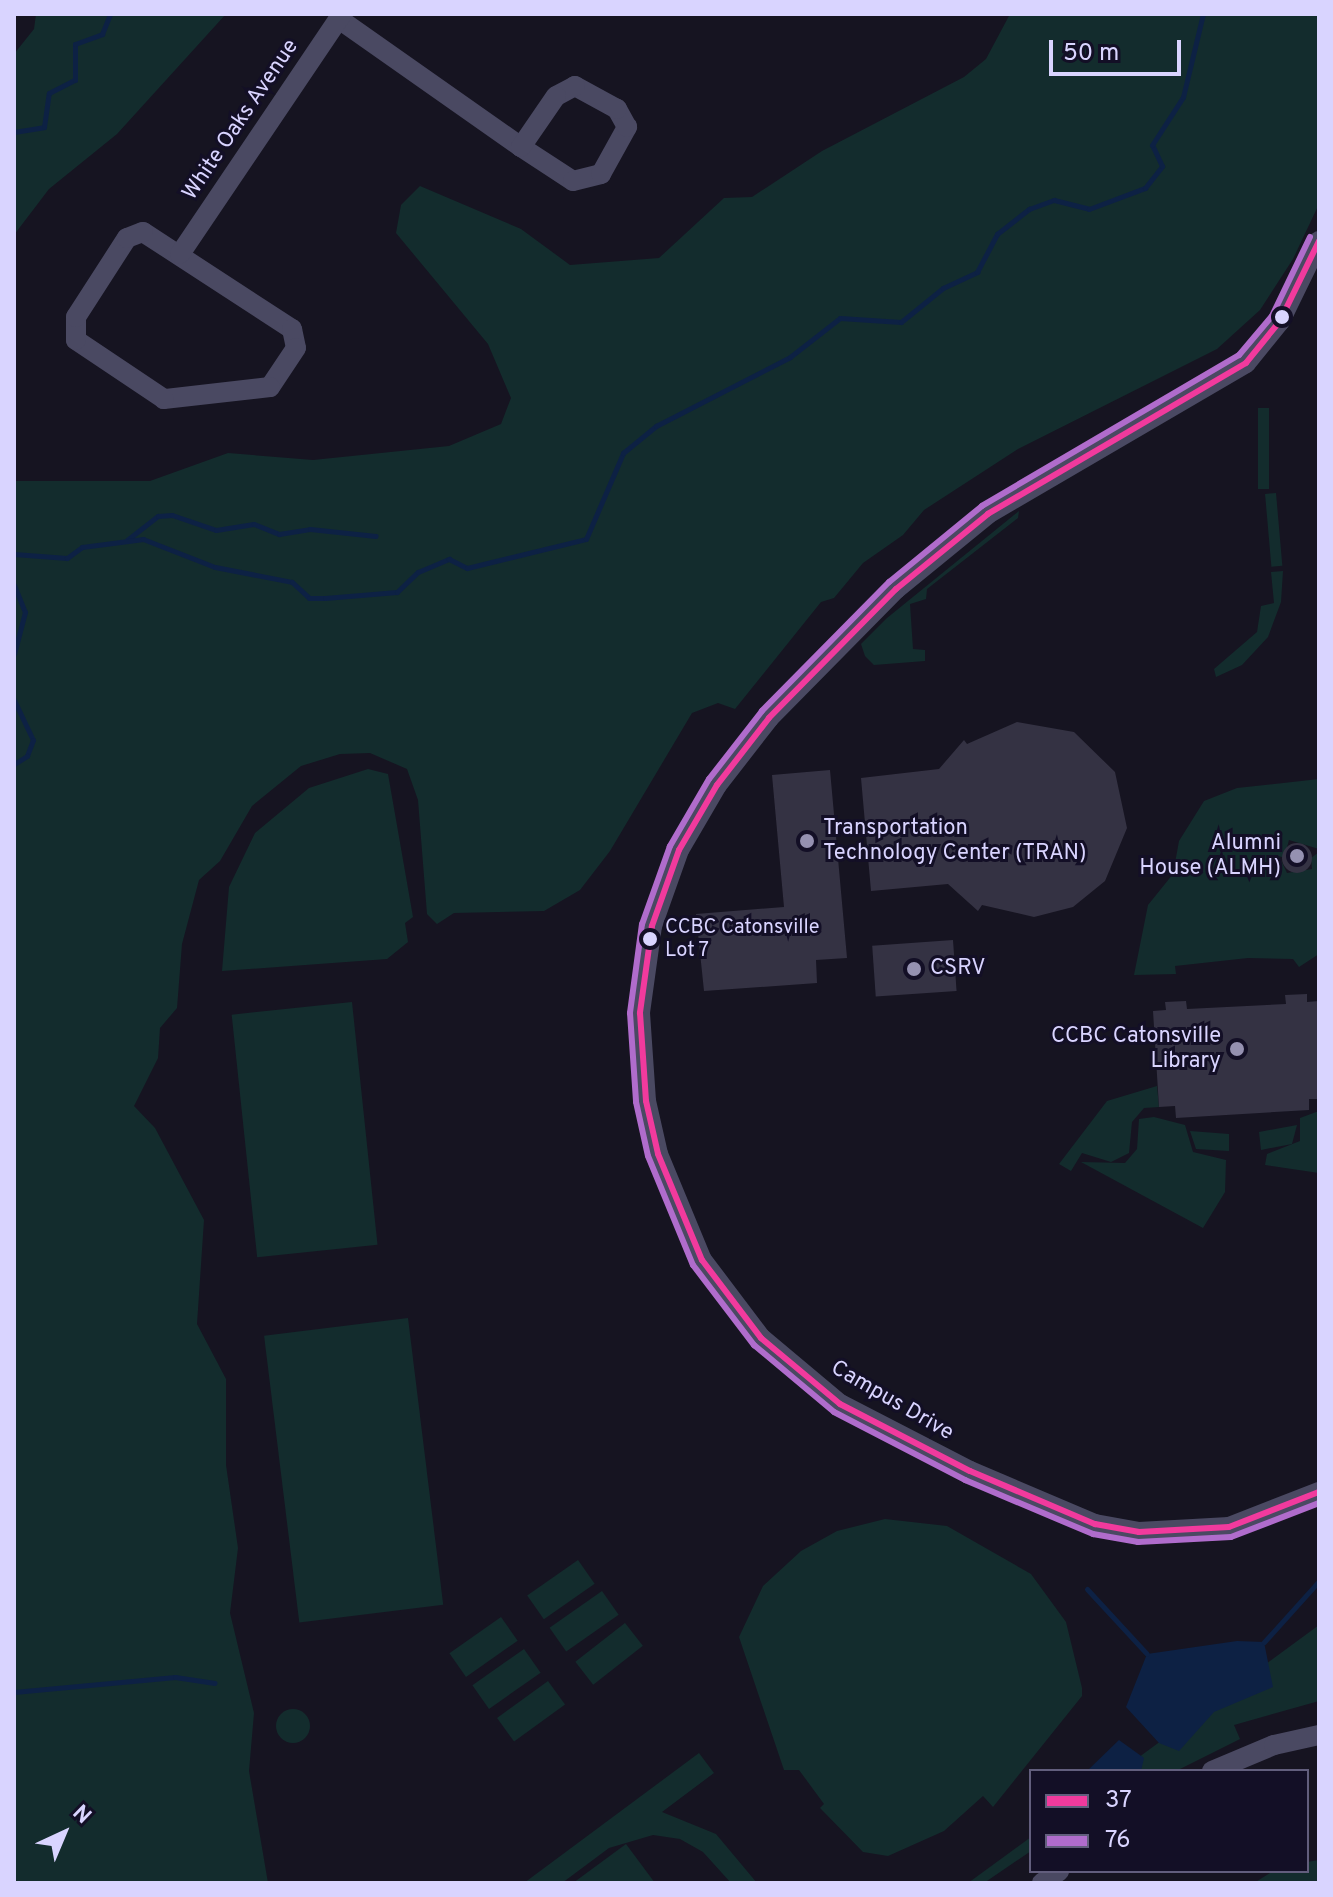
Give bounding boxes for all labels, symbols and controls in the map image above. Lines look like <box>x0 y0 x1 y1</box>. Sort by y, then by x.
scale bar <box>1053 24 1185 74</box>
street label: White Oaks Avenue <box>177 34 305 206</box>
text: 50 m <box>1063 39 1119 69</box>
unlabelled marker <box>1274 309 1290 325</box>
place label: Transportation Technology Center (TRAN) <box>823 815 1087 866</box>
place label: Alumni House (ALMH) <box>1139 830 1281 882</box>
marker: Transportation Technology Center (TRAN) <box>798 832 816 850</box>
marker: Alumni House (ALMH) <box>1288 847 1306 865</box>
place label: CCBC Catonsville Lot 7 <box>665 916 819 963</box>
marker: CCBC Catonsville Lot 7 <box>642 931 658 947</box>
place label: CSRV <box>930 956 986 982</box>
marker: CSRV <box>905 960 923 978</box>
place label: CCBC Catonsville Library <box>1051 1023 1221 1074</box>
marker: CCBC Catonsville Library <box>1228 1040 1246 1058</box>
street label: Campus Drive <box>826 1355 958 1447</box>
legend <box>1029 1769 1309 1873</box>
text: 37 <box>1105 1786 1132 1816</box>
north arrow <box>24 1793 104 1873</box>
text: N <box>66 1800 96 1831</box>
text: 76 <box>1105 1826 1131 1856</box>

